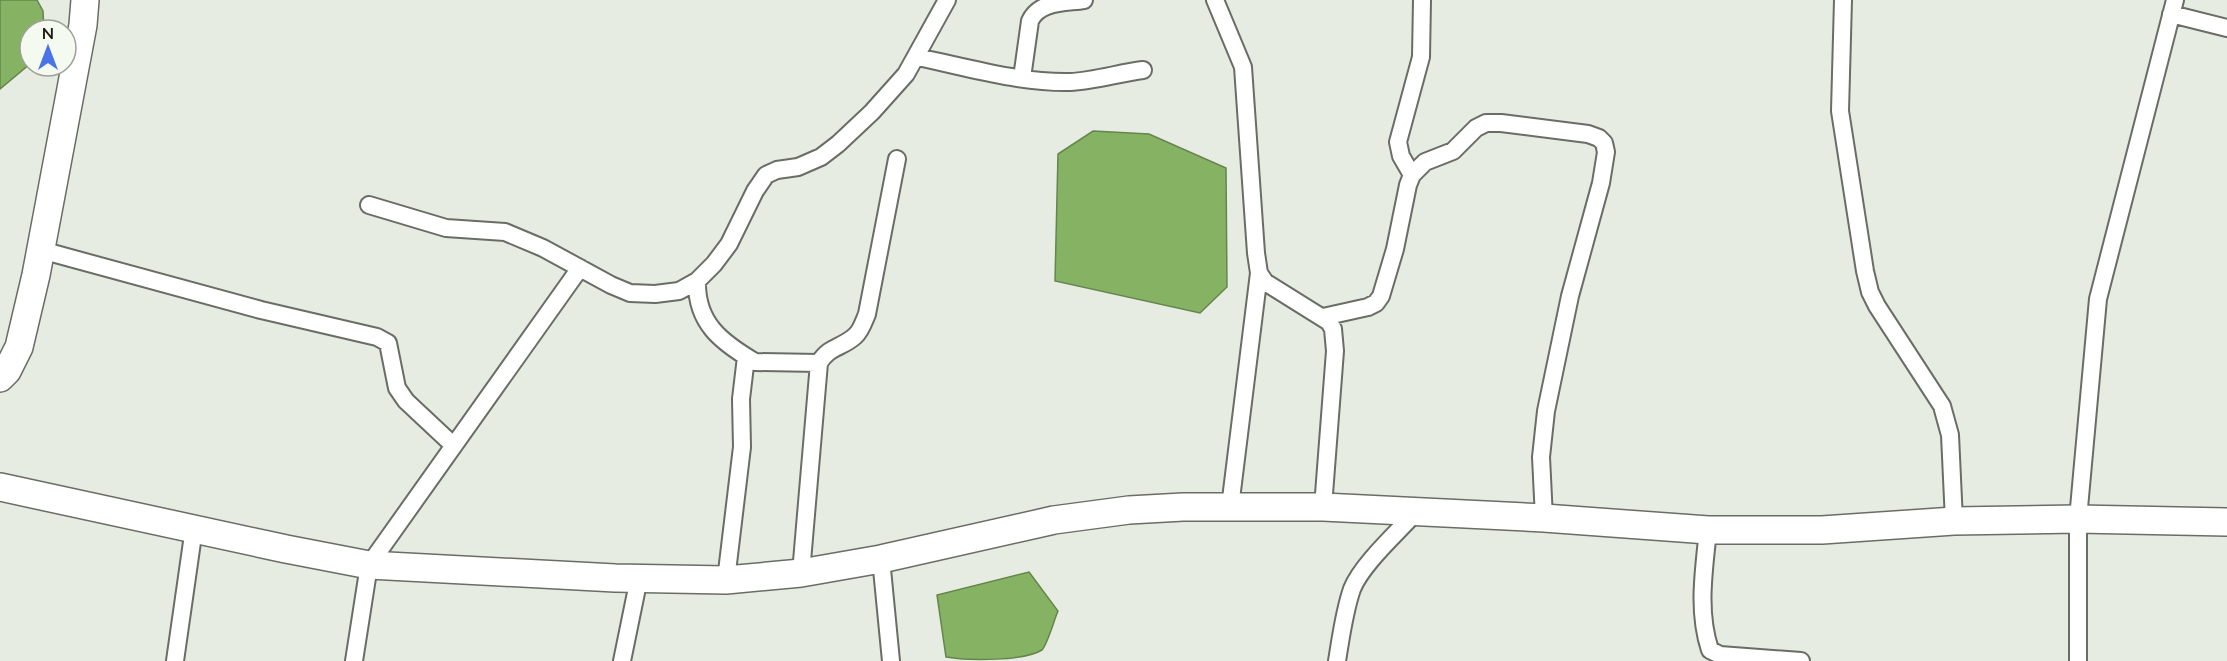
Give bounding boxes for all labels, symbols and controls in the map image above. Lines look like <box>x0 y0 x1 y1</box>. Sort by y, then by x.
north arrow <box>18 18 78 78</box>
text: N <box>42 23 54 42</box>

